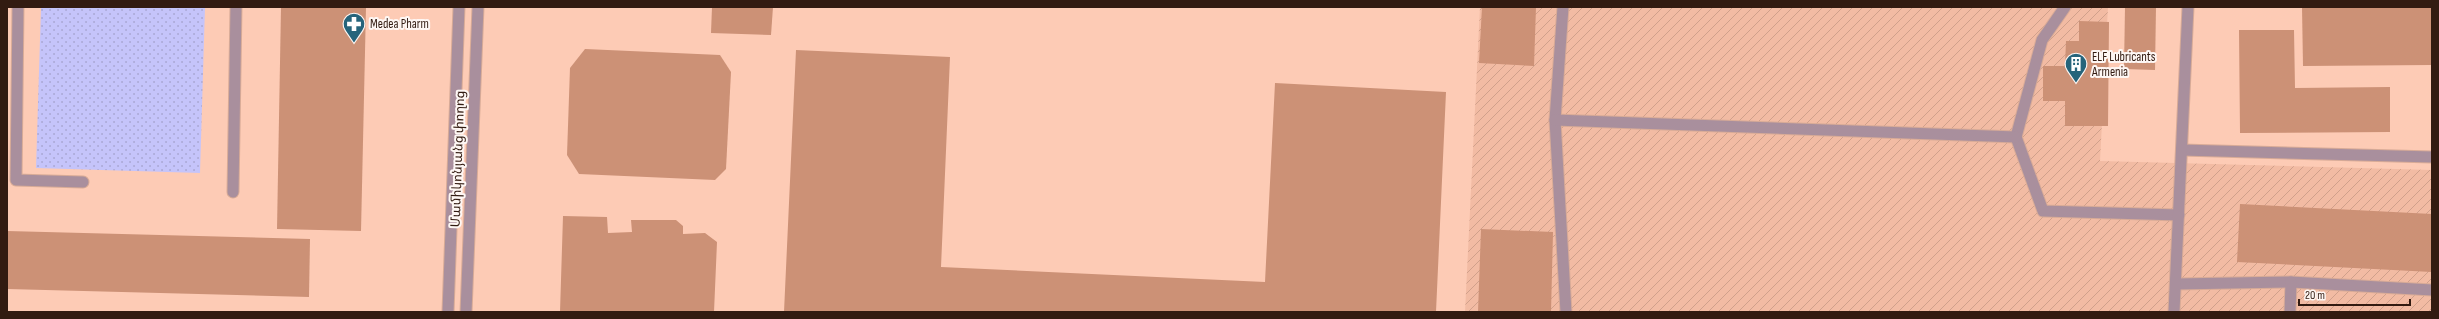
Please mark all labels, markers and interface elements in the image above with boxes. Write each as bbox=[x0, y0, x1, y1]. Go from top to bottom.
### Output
pharmacy icon: Medea Pharm bbox=[341, 11, 367, 44]
place label: Medea Pharm bbox=[370, 16, 429, 32]
place label: ELF Lubricants Armenia bbox=[2091, 49, 2156, 80]
building icon: ELF Lubricants Armenia bbox=[2063, 51, 2089, 84]
street label: Մամիկոնյանց փողոց bbox=[448, 90, 468, 228]
scale bar bbox=[2299, 281, 2410, 307]
text: 20 m bbox=[2305, 288, 2325, 303]

